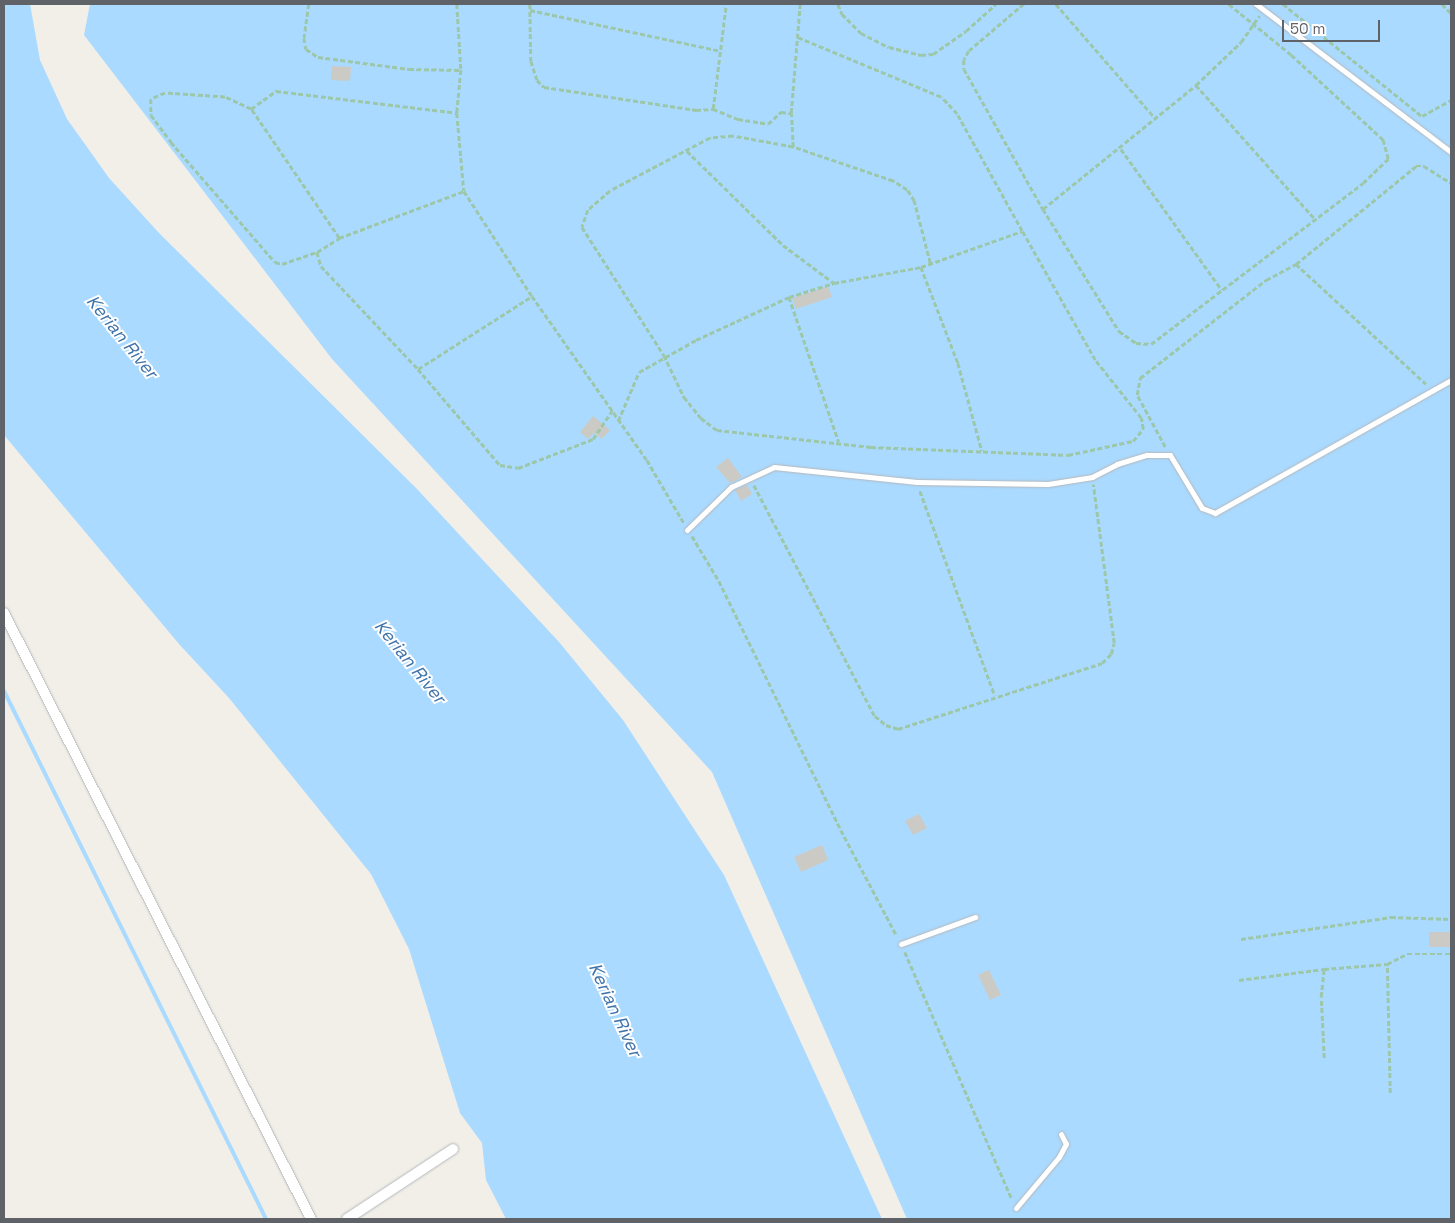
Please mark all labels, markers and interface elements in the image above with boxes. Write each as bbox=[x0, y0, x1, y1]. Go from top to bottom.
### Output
scale bar bbox=[1285, 10, 1382, 42]
text: 50 m bbox=[1290, 19, 1325, 38]
water label: Kerian River bbox=[82, 291, 162, 383]
water label: Kerian River bbox=[370, 616, 450, 708]
water label: Kerian River bbox=[584, 960, 646, 1060]

